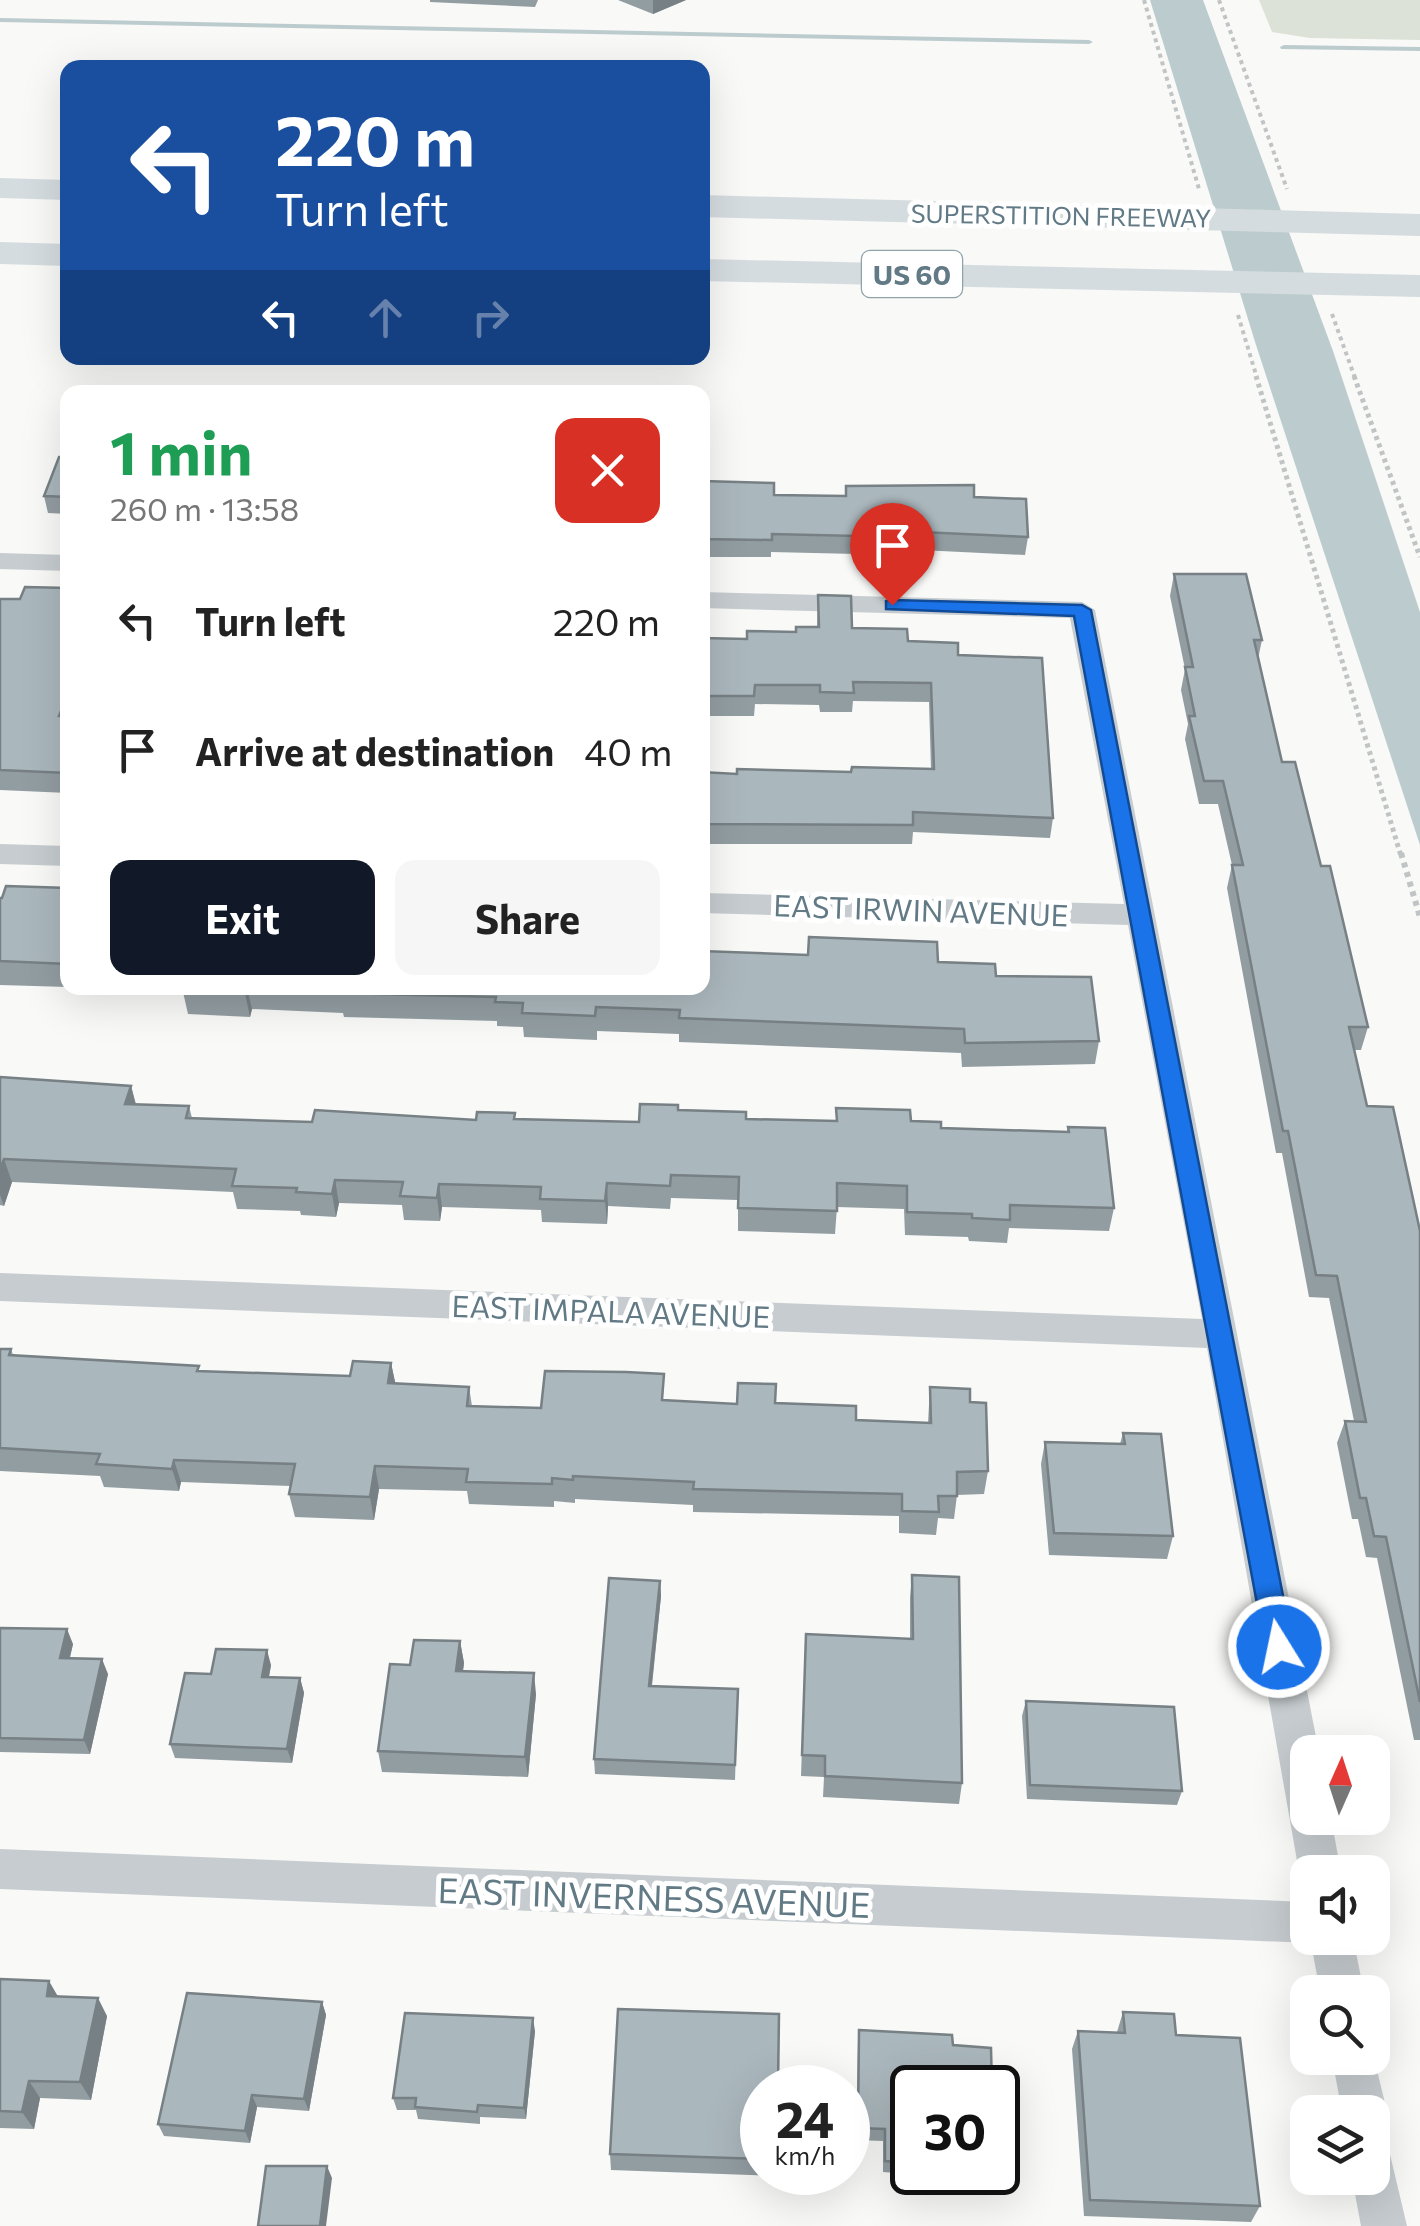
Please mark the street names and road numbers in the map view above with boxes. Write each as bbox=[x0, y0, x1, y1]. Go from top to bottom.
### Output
street label: SUPERSTITION FREEWAY bbox=[911, 197, 1211, 233]
road number: US 60 bbox=[862, 251, 962, 297]
street label: EAST IRWIN AVENUE bbox=[773, 885, 1069, 933]
street label: EAST IMPALA AVENUE bbox=[451, 1286, 771, 1334]
street label: EAST INVERNESS AVENUE bbox=[437, 1867, 871, 1925]

